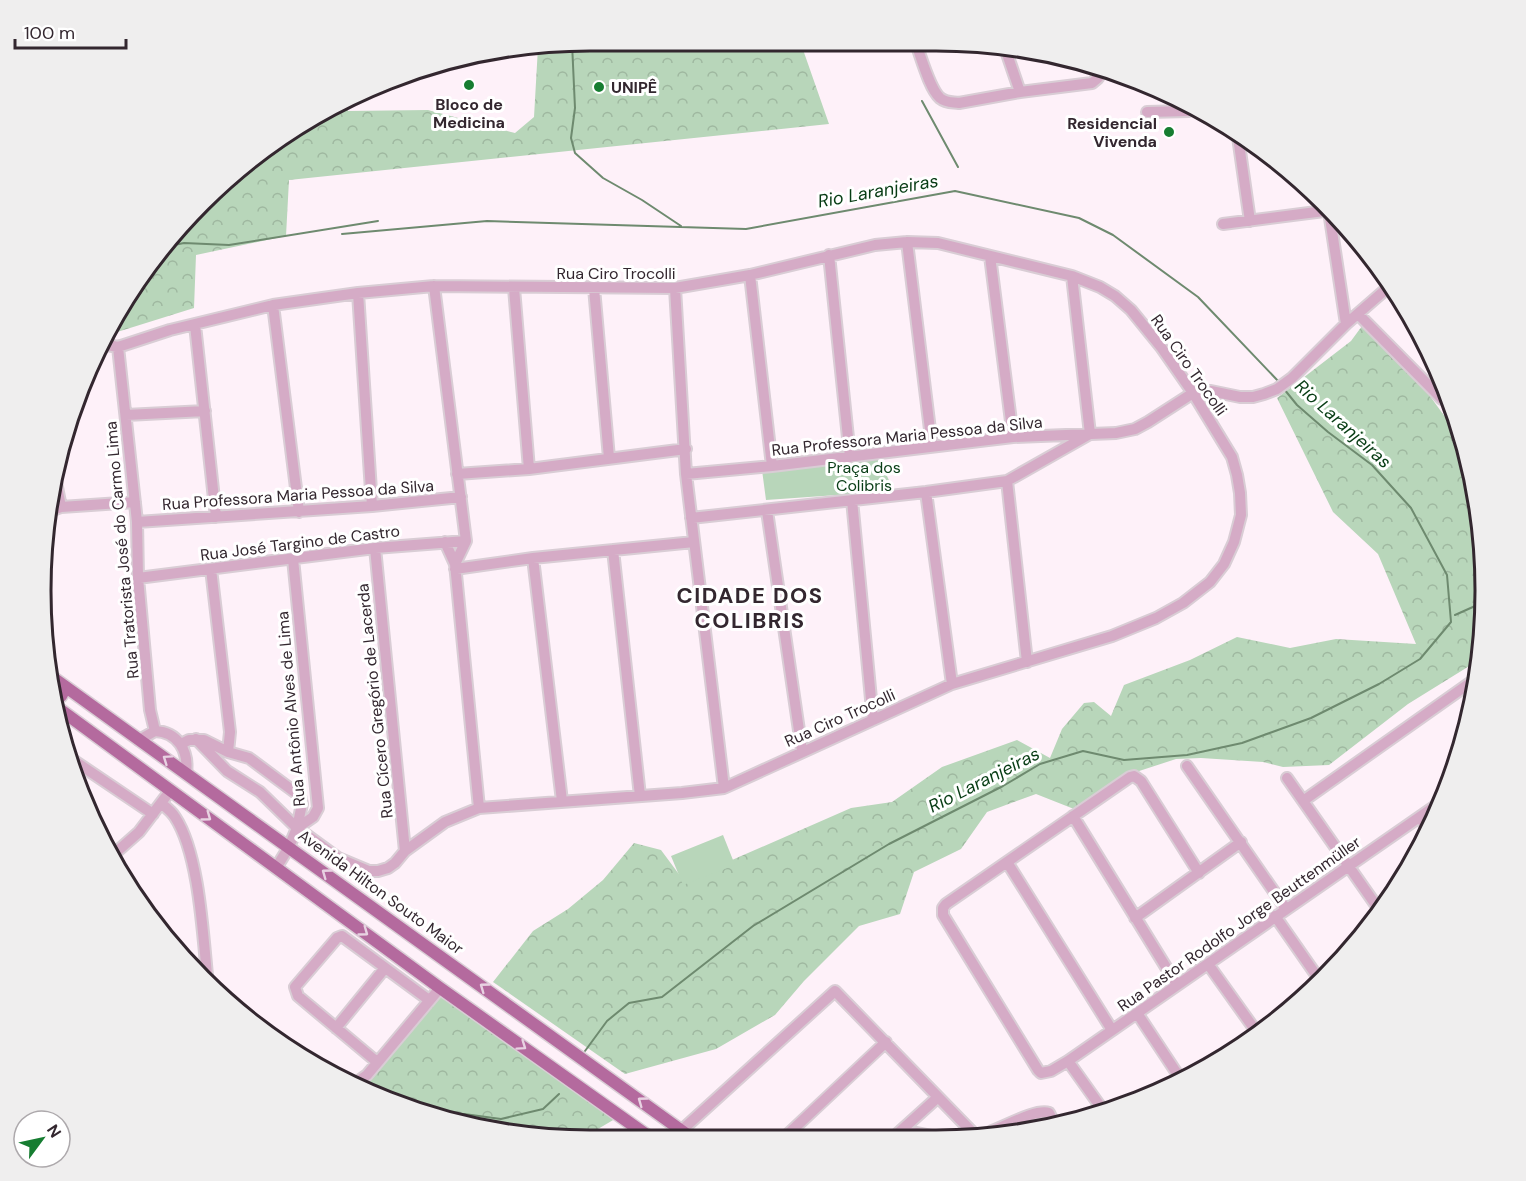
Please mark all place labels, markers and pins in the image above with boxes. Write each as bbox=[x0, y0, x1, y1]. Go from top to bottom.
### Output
place label: UNIPÊ bbox=[611, 77, 657, 98]
marker: Bloco de Medicina bbox=[462, 78, 476, 92]
marker: UNIPÊ bbox=[592, 80, 606, 94]
place label: Bloco de Medicina bbox=[433, 94, 505, 133]
place label: Residencial Vivenda bbox=[1067, 113, 1157, 152]
marker: Residencial Vivenda bbox=[1162, 125, 1176, 139]

